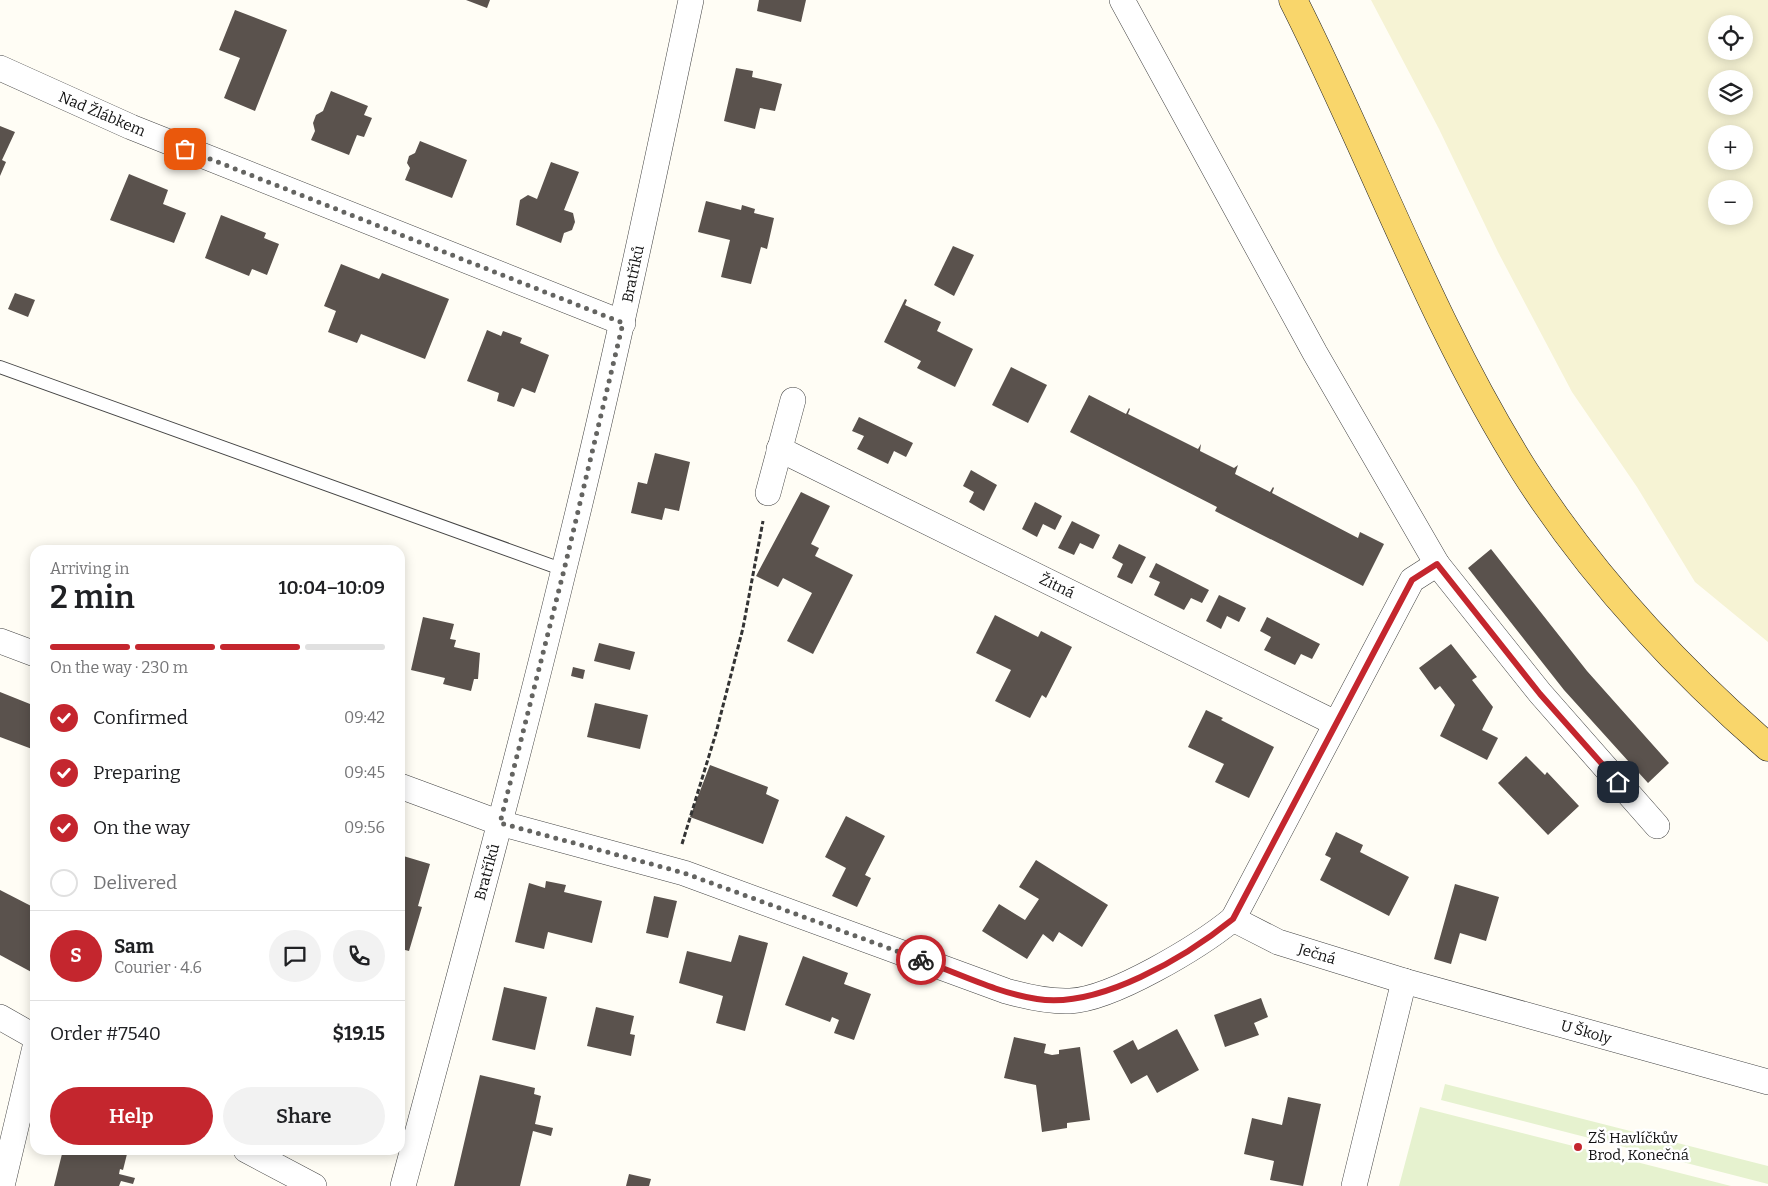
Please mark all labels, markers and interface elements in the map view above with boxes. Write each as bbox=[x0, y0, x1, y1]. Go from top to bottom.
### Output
map controls bbox=[1708, 15, 1753, 225]
button: locate bbox=[1708, 15, 1753, 60]
button: layers bbox=[1708, 70, 1753, 115]
street label: Nad Žlábkem bbox=[56, 88, 149, 141]
button: + bbox=[1708, 125, 1753, 170]
pin bbox=[164, 128, 206, 170]
icon: bag bbox=[171, 135, 199, 163]
button: − bbox=[1708, 180, 1753, 225]
street label: Bratříků bbox=[618, 244, 648, 304]
text: Arriving in bbox=[50, 559, 129, 578]
street label: Žitná bbox=[1037, 570, 1077, 602]
text: 10:04–10:09 bbox=[278, 576, 385, 599]
text: 2 min bbox=[50, 578, 135, 616]
text: On the way · 230 m bbox=[50, 658, 188, 677]
icon: check bbox=[50, 704, 78, 732]
text: Confirmed bbox=[93, 706, 188, 729]
text: 09:42 bbox=[344, 708, 385, 727]
icon: check bbox=[50, 759, 78, 787]
text: Preparing bbox=[93, 761, 181, 784]
pin bbox=[1597, 761, 1639, 803]
text: 09:45 bbox=[344, 763, 385, 782]
icon: home bbox=[1604, 768, 1632, 796]
icon: check bbox=[50, 814, 78, 842]
text: On the way bbox=[93, 816, 190, 839]
text: 09:56 bbox=[344, 818, 385, 837]
street label: Bratříků bbox=[471, 842, 503, 902]
text: Delivered bbox=[93, 871, 177, 894]
button: chat bbox=[269, 930, 321, 982]
button: phone bbox=[333, 930, 385, 982]
text: Sam bbox=[114, 935, 154, 958]
courier bbox=[896, 935, 946, 985]
street label: Ječná bbox=[1295, 940, 1338, 968]
text: S bbox=[70, 944, 82, 967]
icon: bike bbox=[907, 946, 935, 974]
text: Courier · 4.6 bbox=[114, 958, 202, 977]
street label: U Školy bbox=[1559, 1016, 1613, 1048]
text: Order #7540 bbox=[50, 1022, 161, 1045]
text: $19.15 bbox=[332, 1022, 385, 1045]
button: Help bbox=[50, 1087, 213, 1145]
button: Share bbox=[223, 1087, 385, 1145]
place label: ZŠ Havlíčkův Brod, Konečná bbox=[1588, 1129, 1689, 1164]
marker: ZŠ Havlíčkův Brod, Konečná bbox=[1572, 1141, 1584, 1153]

